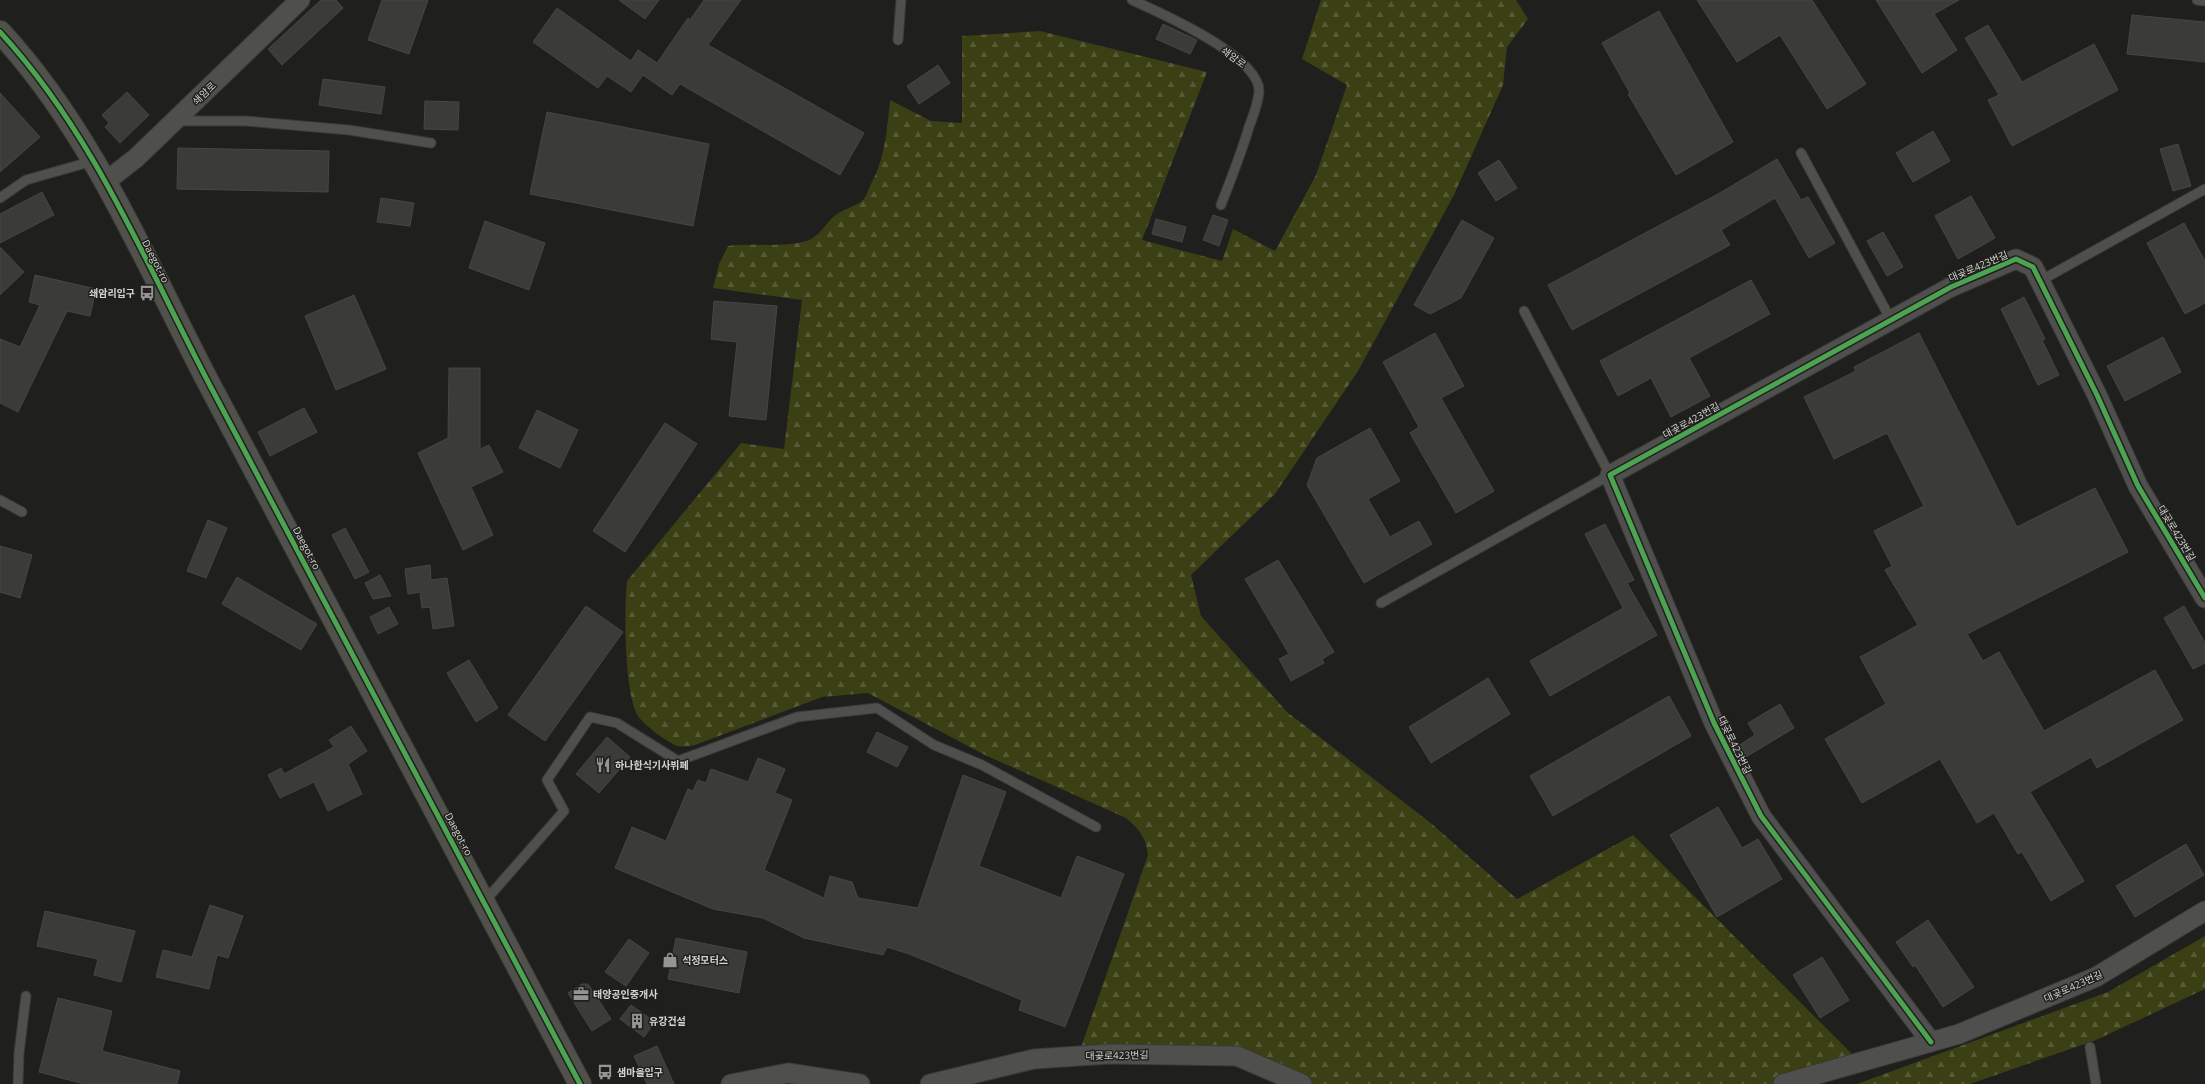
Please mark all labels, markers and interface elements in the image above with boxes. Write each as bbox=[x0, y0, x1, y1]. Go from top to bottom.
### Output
street label: 쇄암로 bbox=[1219, 43, 1249, 71]
street label: 쇄암로 bbox=[189, 78, 219, 108]
street label: Daegot-ro bbox=[139, 237, 173, 285]
street label: 대곶로423번길 bbox=[1946, 247, 2010, 285]
bus stop icon: 쇄암리입구 bbox=[138, 284, 156, 302]
place label: 쇄암리입구 bbox=[89, 286, 135, 300]
street label: 대곶로423번길 bbox=[1660, 399, 1722, 441]
street label: 대곶로423번길 bbox=[2155, 502, 2199, 564]
street label: Daegot-ro bbox=[290, 524, 324, 572]
street label: 대곶로423번길 bbox=[1715, 714, 1755, 776]
restaurant icon: 하나한식기사뷔페 bbox=[594, 756, 612, 774]
place label: 하나한식기사뷔페 bbox=[615, 758, 689, 772]
street label: Daegot-ro bbox=[442, 810, 476, 858]
shop icon: 석정모터스 bbox=[661, 951, 679, 969]
place label: 석정모터스 bbox=[682, 953, 728, 967]
street label: 대곶로423번길 bbox=[2041, 967, 2105, 1005]
office icon: 태양공인중개사 bbox=[572, 985, 590, 1003]
place label: 태양공인중개사 bbox=[593, 987, 658, 1001]
building icon: 유강건설 bbox=[628, 1012, 646, 1030]
place label: 유강건설 bbox=[649, 1014, 686, 1028]
street label: 대곶로423번길 bbox=[1085, 1047, 1149, 1063]
bus stop icon: 샘마을입구 bbox=[596, 1063, 614, 1081]
place label: 샘마을입구 bbox=[617, 1065, 663, 1079]

